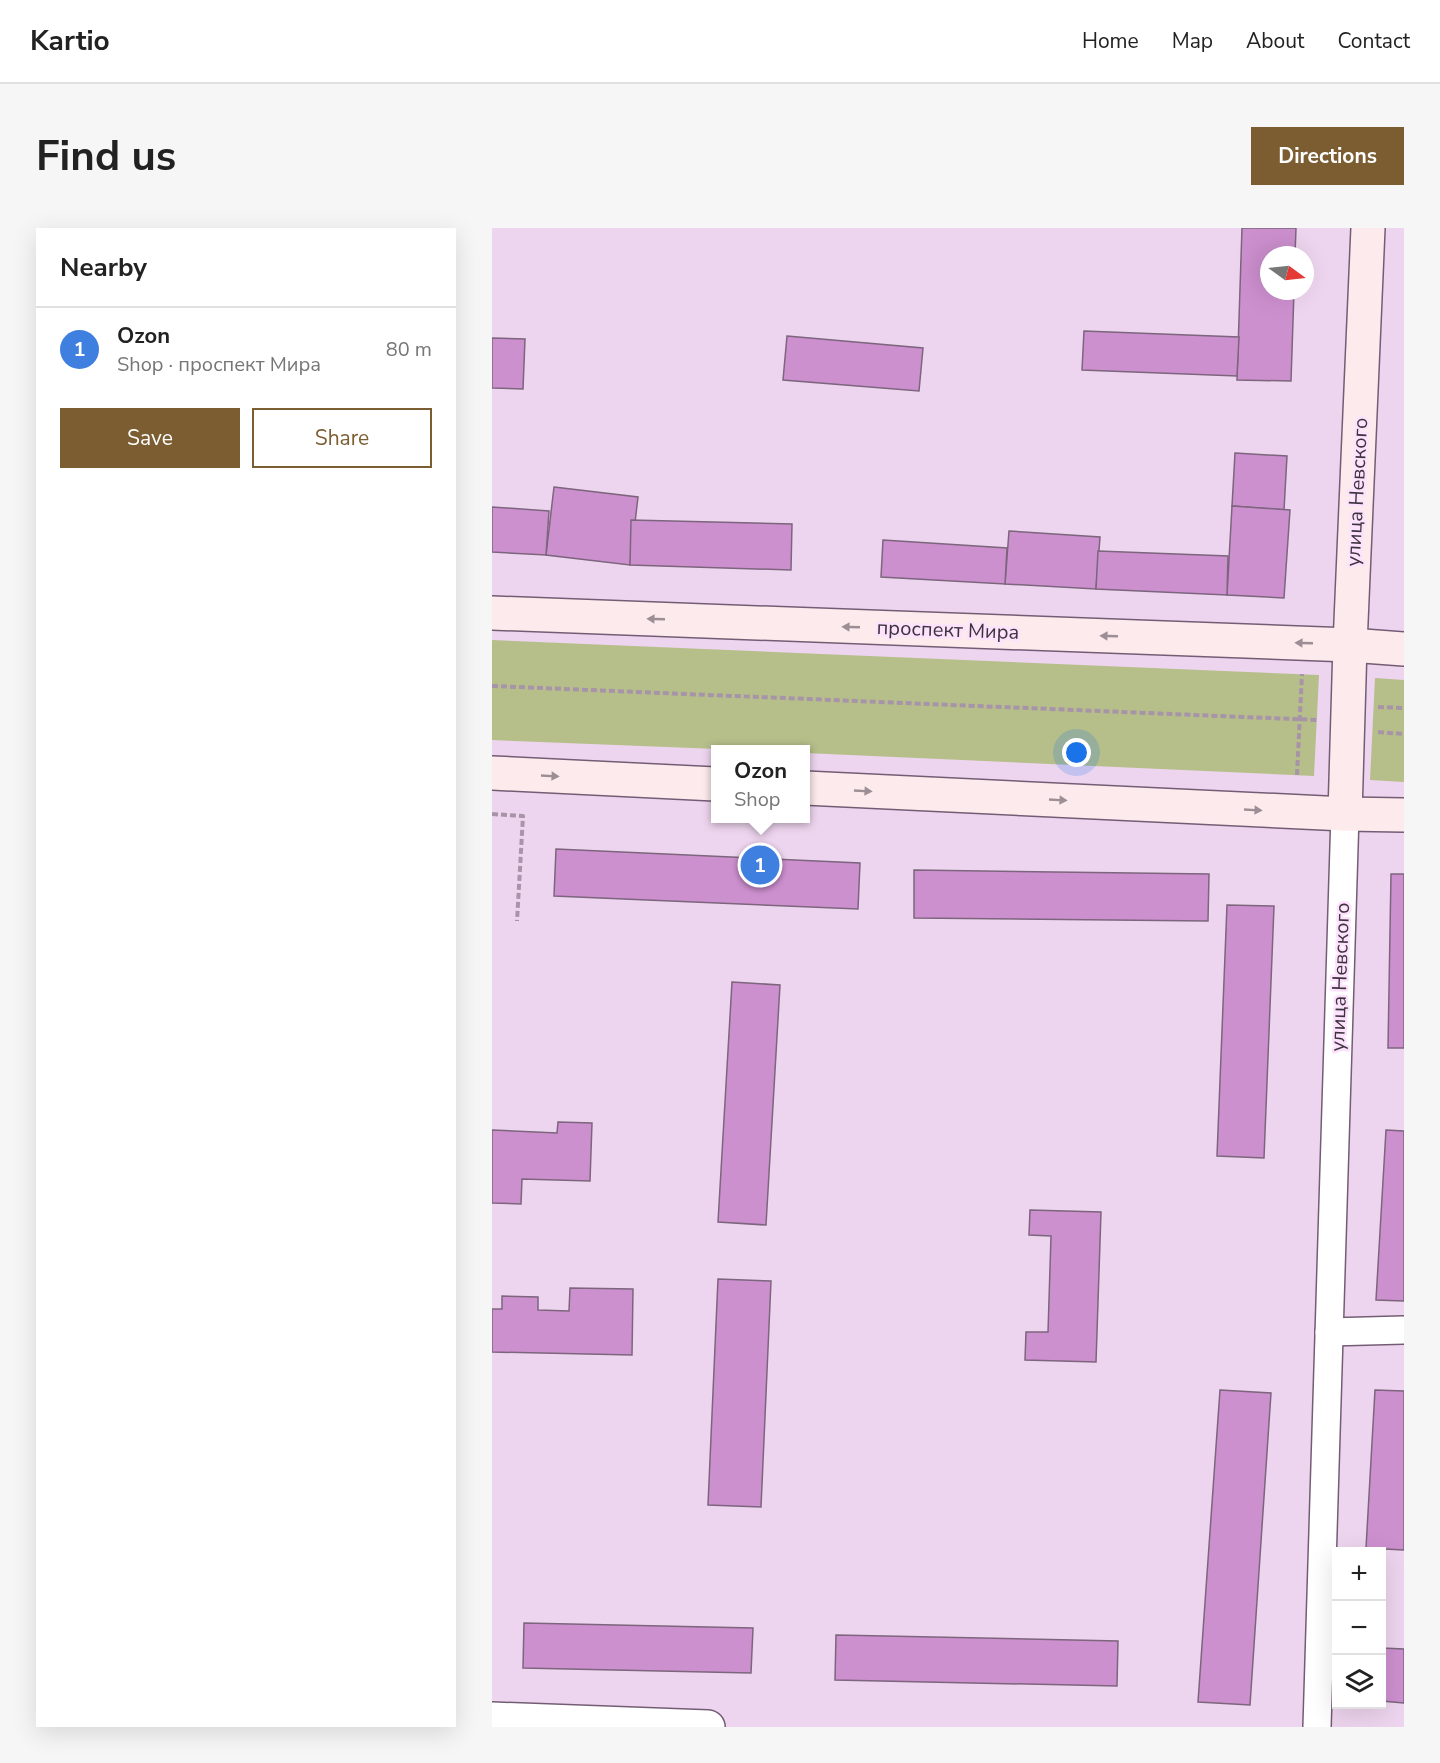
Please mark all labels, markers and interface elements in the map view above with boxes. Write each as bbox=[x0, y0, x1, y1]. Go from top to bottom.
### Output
text: Kartio bbox=[30, 22, 110, 60]
text: Home bbox=[1082, 27, 1139, 55]
text: Map bbox=[1172, 27, 1213, 55]
text: About bbox=[1246, 27, 1304, 55]
text: Contact bbox=[1337, 27, 1410, 55]
button: Directions bbox=[1251, 127, 1404, 185]
text: Find us bbox=[36, 128, 176, 185]
north arrow bbox=[1260, 246, 1314, 300]
text: Nearby bbox=[60, 250, 147, 285]
text: Ozon bbox=[117, 321, 170, 351]
text: 1 bbox=[74, 336, 86, 363]
text: 80 m bbox=[386, 336, 432, 363]
text: Shop · проспект Мира bbox=[117, 351, 321, 378]
button: Save bbox=[60, 408, 240, 468]
button: Share bbox=[252, 408, 432, 468]
street label: улица Невского bbox=[1340, 417, 1374, 567]
street label: проспект Мира bbox=[876, 614, 1020, 646]
one-way arrow bbox=[647, 615, 666, 624]
one-way arrow bbox=[841, 622, 860, 631]
one-way arrow bbox=[1099, 631, 1118, 641]
one-way arrow bbox=[1294, 638, 1313, 648]
your location bbox=[1062, 738, 1091, 767]
popup bbox=[711, 745, 810, 823]
text: Ozon bbox=[734, 756, 787, 786]
one-way arrow bbox=[541, 772, 560, 781]
text: Shop bbox=[734, 786, 780, 813]
one-way arrow bbox=[854, 787, 873, 796]
one-way arrow bbox=[1049, 796, 1068, 805]
one-way arrow bbox=[1244, 805, 1263, 814]
pin: 1 bbox=[740, 842, 780, 888]
street label: улица Невского bbox=[1324, 902, 1356, 1052]
map controls bbox=[1332, 1547, 1386, 1709]
button: + bbox=[1332, 1547, 1386, 1601]
button: − bbox=[1332, 1601, 1386, 1655]
button: layers bbox=[1332, 1655, 1386, 1709]

